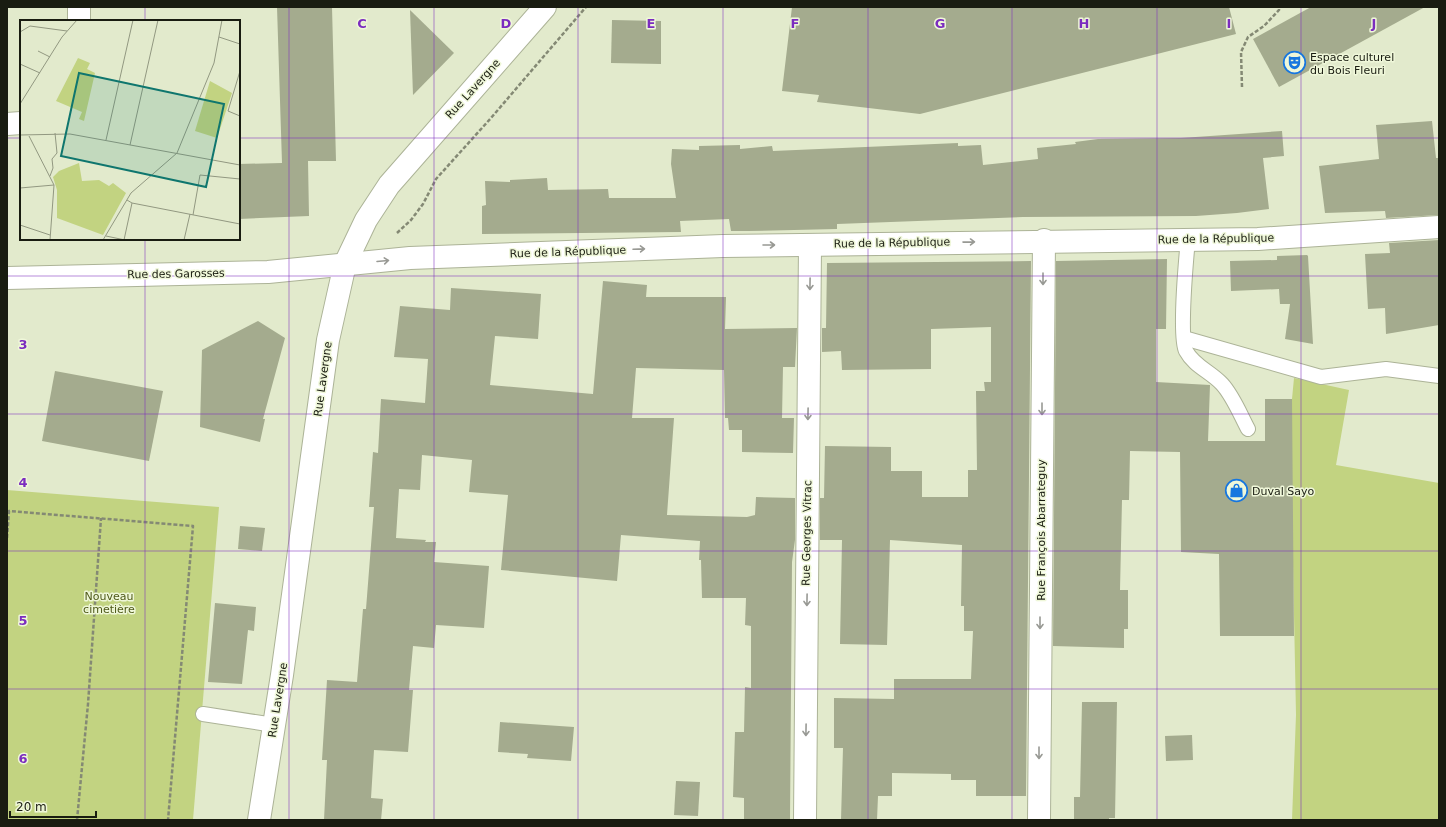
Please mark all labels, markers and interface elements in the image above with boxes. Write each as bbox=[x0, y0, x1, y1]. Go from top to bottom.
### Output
text: C bbox=[357, 16, 367, 31]
text: D bbox=[501, 16, 512, 31]
text: E bbox=[647, 16, 655, 31]
text: F bbox=[791, 16, 799, 31]
text: G bbox=[935, 16, 945, 31]
text: H bbox=[1079, 16, 1089, 31]
text: I bbox=[1227, 16, 1231, 31]
text: J bbox=[1371, 16, 1376, 31]
inset map bbox=[20, 20, 240, 240]
theatre icon: Espace culturel du Bois Fleuri bbox=[1282, 50, 1308, 76]
place label: Espace culturel du Bois Fleuri bbox=[1310, 51, 1394, 77]
street label: Rue Lavergne bbox=[443, 56, 503, 121]
street label: Rue de la République bbox=[1158, 231, 1275, 247]
street label: Rue de la République bbox=[834, 235, 951, 251]
one-way arrow bbox=[962, 238, 975, 246]
one-way arrow bbox=[762, 241, 775, 249]
street label: Rue de la République bbox=[509, 243, 627, 261]
one-way arrow bbox=[632, 245, 645, 253]
one-way arrow bbox=[376, 257, 389, 264]
street label: Rue des Garosses bbox=[127, 267, 225, 281]
one-way arrow bbox=[1039, 272, 1047, 285]
one-way arrow bbox=[806, 277, 814, 290]
text: 3 bbox=[18, 337, 28, 352]
street label: Rue Lavergne bbox=[311, 340, 335, 417]
one-way arrow bbox=[1038, 402, 1046, 415]
one-way arrow bbox=[805, 407, 812, 420]
street label: Rue François Abarrateguy bbox=[1035, 459, 1048, 601]
text: 4 bbox=[18, 475, 28, 490]
shop icon: Duval Sayo bbox=[1224, 478, 1250, 504]
street label: Rue Georges Vitrac bbox=[800, 480, 814, 586]
place label: Duval Sayo bbox=[1252, 485, 1314, 498]
park label: Nouveau cimetière bbox=[83, 590, 135, 616]
one-way arrow bbox=[803, 593, 811, 606]
text: 5 bbox=[18, 613, 28, 628]
one-way arrow bbox=[1036, 616, 1044, 629]
street label: Rue Lavergne bbox=[266, 661, 290, 738]
one-way arrow bbox=[802, 723, 810, 736]
one-way arrow bbox=[1035, 746, 1043, 759]
text: 6 bbox=[18, 751, 28, 766]
scale bar bbox=[10, 793, 96, 819]
text: 20 m bbox=[16, 800, 47, 814]

